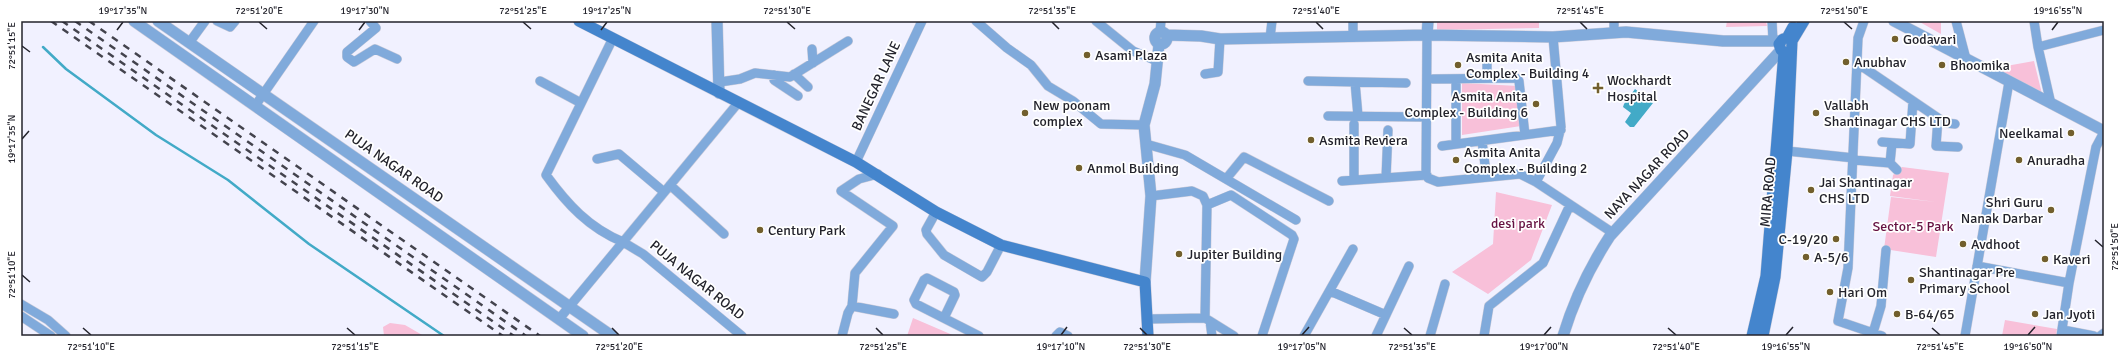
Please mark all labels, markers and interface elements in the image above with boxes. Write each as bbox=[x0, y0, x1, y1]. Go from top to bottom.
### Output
text: 19°17'35"N bbox=[99, 5, 147, 17]
text: 72°51'20"E bbox=[235, 5, 283, 17]
text: 19°17'30"N bbox=[341, 5, 389, 17]
text: 72°51'25"E bbox=[499, 5, 547, 17]
text: 19°17'25"N bbox=[583, 5, 631, 17]
text: 72°51'30"E bbox=[763, 5, 811, 17]
text: 72°51'35"E bbox=[1028, 5, 1076, 17]
text: 72°51'40"E bbox=[1292, 5, 1340, 17]
text: 72°51'45"E bbox=[1556, 5, 1604, 17]
text: 72°51'50"E bbox=[1820, 5, 1868, 17]
text: 19°16'55"N bbox=[2034, 5, 2082, 17]
text: 72°51'15"E bbox=[6, 22, 18, 70]
place label: Godavari bbox=[1903, 31, 1956, 48]
marker: Godavari bbox=[1890, 34, 1900, 44]
street label: BANEGAR LANE bbox=[848, 39, 904, 133]
place label: Asami Plaza bbox=[1095, 47, 1167, 64]
place label: Asmita Anita Complex - Building 4 bbox=[1466, 49, 1590, 82]
marker: Asami Plaza bbox=[1082, 50, 1092, 60]
place label: Anubhav bbox=[1854, 54, 1907, 71]
marker: Anubhav bbox=[1841, 57, 1851, 67]
place label: Bhoomika bbox=[1950, 57, 2010, 74]
marker: Asmita Anita Complex - Building 4 bbox=[1453, 60, 1463, 70]
marker: Bhoomika bbox=[1937, 60, 1947, 70]
place label: Wockhardt Hospital bbox=[1607, 72, 1671, 105]
marker: Wockhardt Hospital bbox=[1592, 82, 1604, 94]
place label: Asmita Anita Complex - Building 6 bbox=[1405, 88, 1528, 121]
place label: New poonam complex bbox=[1033, 97, 1110, 130]
place label: Vallabh Shantinagar CHS LTD bbox=[1824, 97, 1951, 130]
marker: Asmita Anita Complex - Building 6 bbox=[1531, 99, 1541, 109]
marker: New poonam complex bbox=[1020, 108, 1030, 118]
marker: Vallabh Shantinagar CHS LTD bbox=[1811, 108, 1821, 118]
text: 19°17'35"N bbox=[6, 115, 18, 163]
street label: NAYA NAGAR ROAD bbox=[1601, 125, 1693, 223]
place label: Neelkamal bbox=[1999, 125, 2063, 142]
street label: PUJA NAGAR ROAD bbox=[341, 126, 447, 206]
marker: Neelkamal bbox=[2066, 128, 2076, 138]
place label: Asmita Reviera bbox=[1319, 132, 1408, 149]
marker: Asmita Reviera bbox=[1306, 135, 1316, 145]
place label: Asmita Anita Complex - Building 2 bbox=[1464, 144, 1587, 177]
place label: Anuradha bbox=[2027, 152, 2085, 169]
marker: Asmita Anita Complex - Building 2 bbox=[1451, 155, 1461, 165]
marker: Anuradha bbox=[2014, 155, 2024, 165]
street label: MIRA ROAD bbox=[1756, 156, 1780, 228]
place label: Anmol Building bbox=[1087, 160, 1179, 177]
marker: Anmol Building bbox=[1074, 163, 1084, 173]
place label: Jai Shantinagar CHS LTD bbox=[1819, 174, 1913, 207]
marker: Jai Shantinagar CHS LTD bbox=[1806, 185, 1816, 195]
place label: Shri Guru Nanak Darbar bbox=[1961, 194, 2044, 227]
marker: Shri Guru Nanak Darbar bbox=[2046, 205, 2056, 215]
park label: desi park bbox=[1491, 215, 1545, 232]
park label: Sector-5 Park bbox=[1872, 218, 1954, 235]
place label: Century Park bbox=[768, 222, 846, 239]
text: 72°51'50"E bbox=[2109, 223, 2121, 271]
marker: Century Park bbox=[755, 225, 765, 235]
place label: C-19/20 bbox=[1779, 231, 1828, 248]
marker: C-19/20 bbox=[1831, 234, 1841, 244]
place label: Avdhoot bbox=[1971, 236, 2020, 253]
street label: PUJA NAGAR ROAD bbox=[646, 237, 748, 323]
marker: Avdhoot bbox=[1958, 239, 1968, 249]
place label: Jupiter Building bbox=[1187, 246, 1282, 263]
marker: Jupiter Building bbox=[1174, 249, 1184, 259]
place label: A-5/6 bbox=[1814, 249, 1849, 266]
text: 72°51'10"E bbox=[6, 251, 18, 299]
place label: Kaveri bbox=[2053, 251, 2091, 268]
marker: A-5/6 bbox=[1801, 252, 1811, 262]
marker: Kaveri bbox=[2040, 254, 2050, 264]
place label: Shantinagar Pre Primary School bbox=[1919, 264, 2015, 297]
marker: Shantinagar Pre Primary School bbox=[1906, 275, 1916, 285]
place label: Hari Om bbox=[1838, 284, 1887, 301]
marker: Hari Om bbox=[1825, 287, 1835, 297]
place label: B-64/65 bbox=[1905, 306, 1955, 323]
place label: Jan Jyoti bbox=[2043, 306, 2095, 323]
marker: B-64/65 bbox=[1892, 309, 1902, 319]
marker: Jan Jyoti bbox=[2030, 309, 2040, 319]
text: 72°51'10"E bbox=[67, 341, 115, 353]
text: 72°51'15"E bbox=[331, 341, 379, 353]
text: 72°51'20"E bbox=[595, 341, 643, 353]
text: 72°51'25"E bbox=[859, 341, 907, 353]
text: 19°17'10"N bbox=[1037, 341, 1085, 353]
text: 72°51'30"E bbox=[1123, 341, 1171, 353]
text: 19°17'05"N bbox=[1278, 341, 1326, 353]
text: 72°51'35"E bbox=[1388, 341, 1436, 353]
text: 19°17'00"N bbox=[1520, 341, 1568, 353]
text: 72°51'40"E bbox=[1652, 341, 1700, 353]
text: 19°16'55"N bbox=[1762, 341, 1810, 353]
text: 72°51'45"E bbox=[1916, 341, 1964, 353]
text: 19°16'50"N bbox=[2004, 341, 2052, 353]

